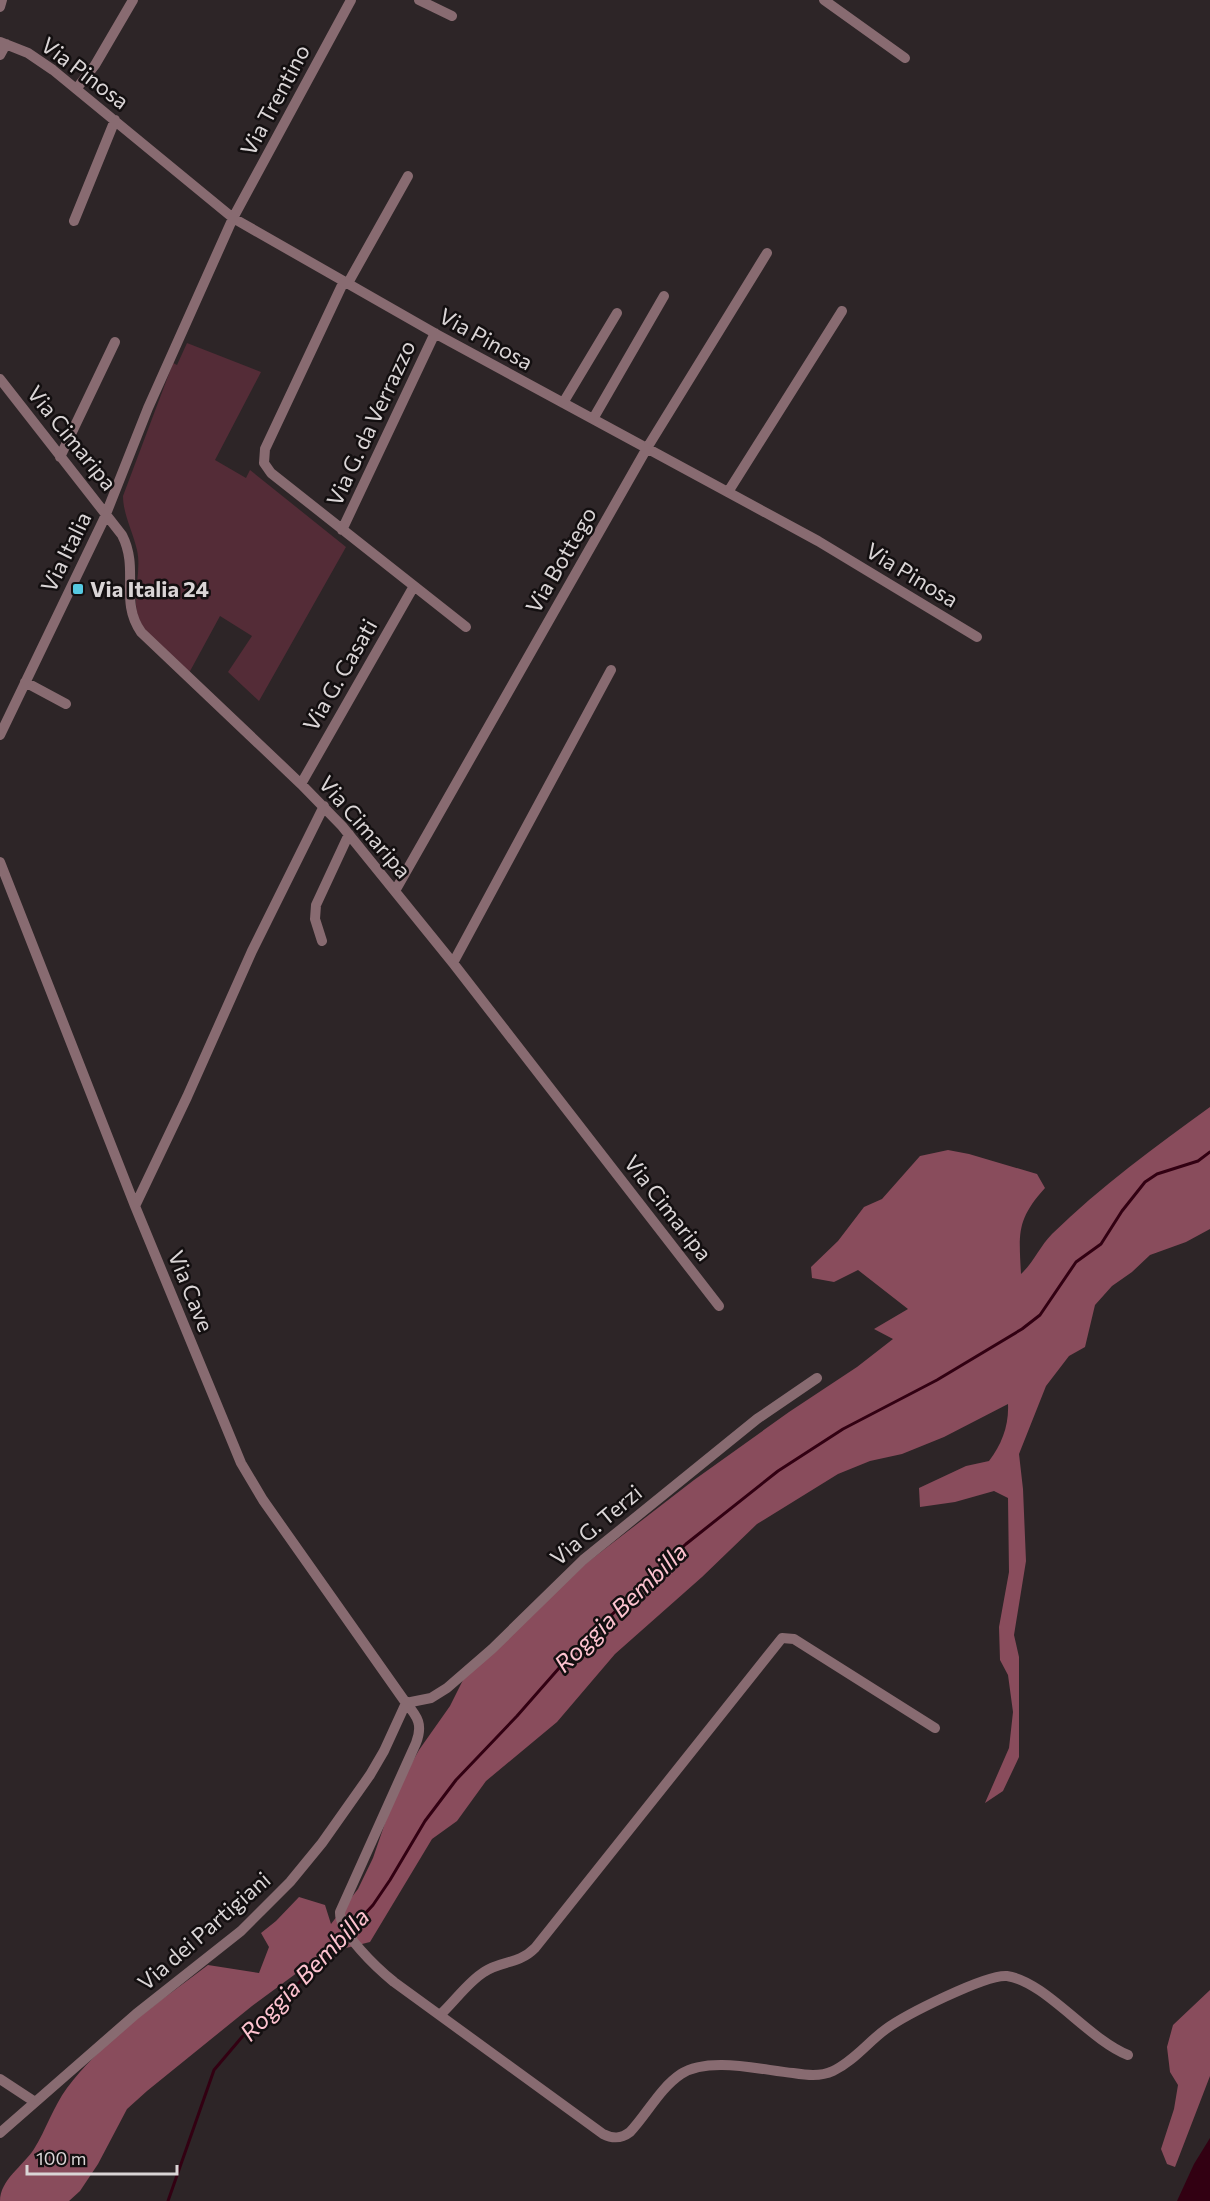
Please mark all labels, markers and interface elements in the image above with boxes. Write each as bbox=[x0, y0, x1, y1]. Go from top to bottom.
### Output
street label: Via Pinosa bbox=[36, 31, 135, 114]
street label: Via Trentino bbox=[234, 40, 315, 160]
street label: Via Pinosa bbox=[435, 302, 538, 375]
street label: Via G. da Verrazzo bbox=[320, 336, 421, 510]
street label: Via Cimaripa bbox=[22, 380, 123, 495]
street label: Via Bottego bbox=[519, 502, 602, 618]
street label: Via Italia bbox=[35, 507, 97, 596]
street label: Via Pinosa bbox=[861, 536, 963, 613]
place label: Via Italia 24 bbox=[90, 575, 209, 602]
marker: Via Italia 24 bbox=[71, 582, 85, 596]
street label: Via G. Casati bbox=[297, 614, 382, 736]
street label: Via Cimaripa bbox=[314, 770, 417, 883]
street label: Via Cimaripa bbox=[619, 1149, 718, 1266]
street label: Via Cave bbox=[163, 1246, 220, 1335]
street label: Via G. Terzi bbox=[544, 1478, 647, 1571]
water label: Roggia Bembilla bbox=[548, 1536, 692, 1677]
street label: Via dei Partigiani bbox=[132, 1866, 275, 1996]
water label: Roggia Bembilla bbox=[233, 1902, 374, 2046]
scale bar bbox=[27, 2138, 177, 2176]
text: 100 m bbox=[36, 2147, 86, 2169]

